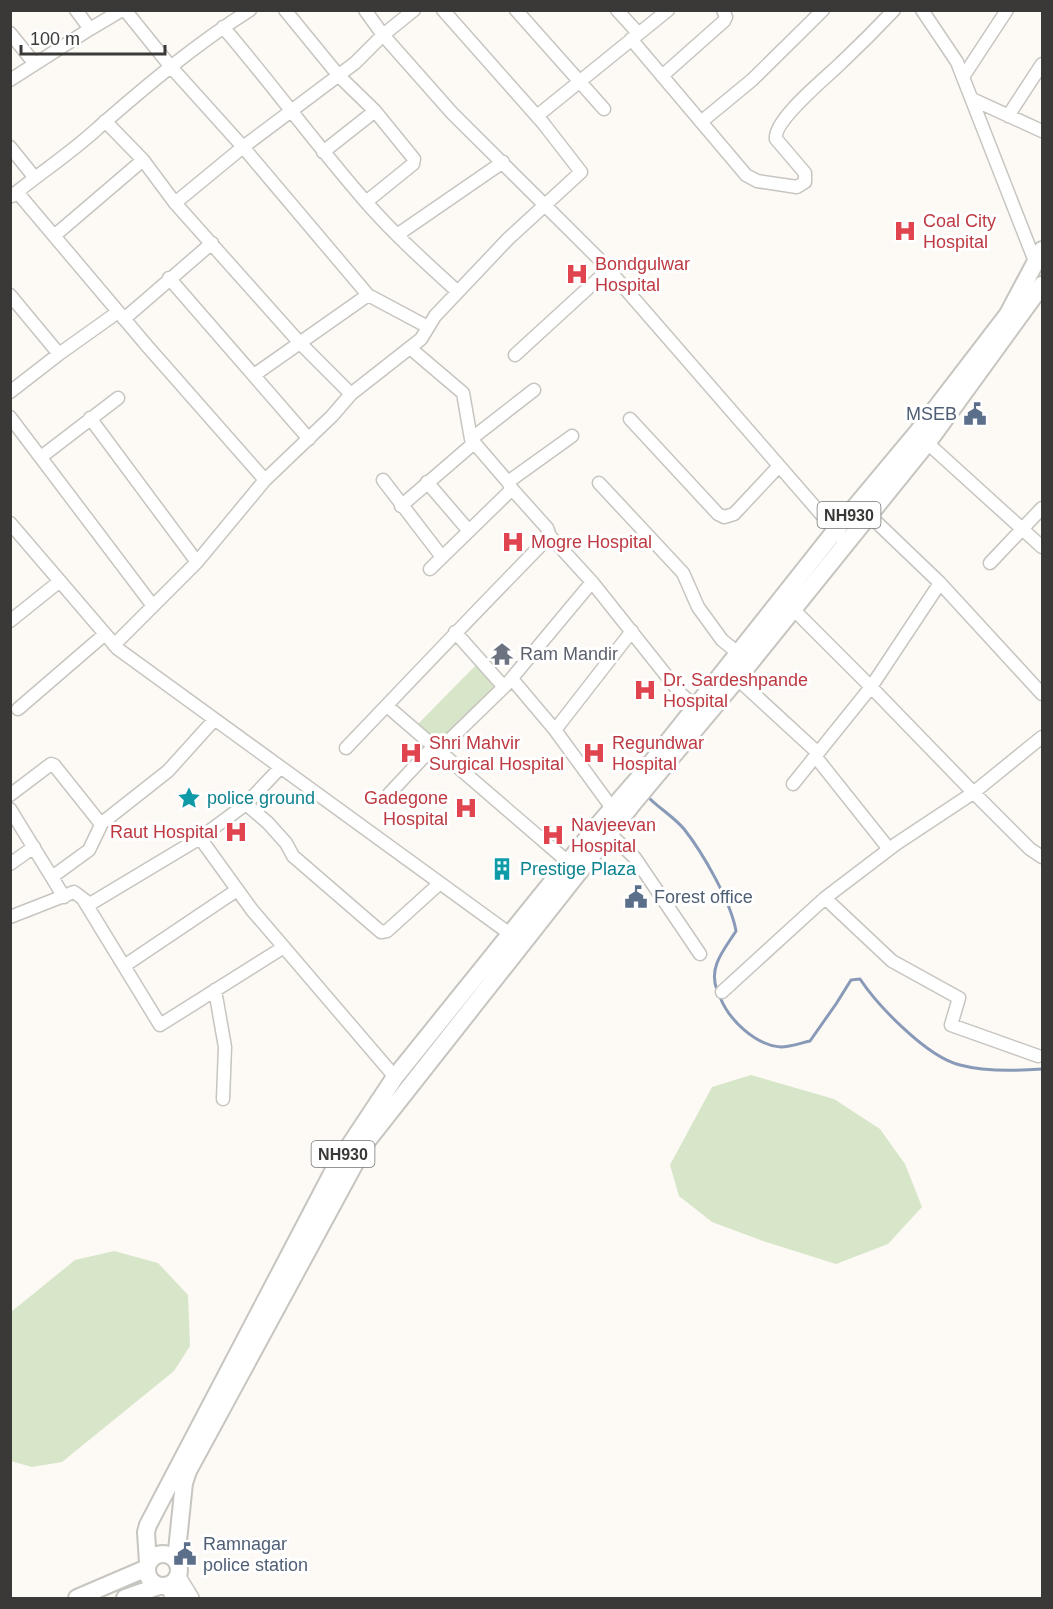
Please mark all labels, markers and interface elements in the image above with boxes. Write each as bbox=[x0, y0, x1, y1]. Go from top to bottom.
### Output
scale bar bbox=[21, 18, 165, 56]
text: 100 m bbox=[30, 29, 80, 49]
place label: Coal City Hospital bbox=[923, 211, 996, 252]
hospital icon: Coal City Hospital bbox=[892, 218, 918, 244]
place label: Bondgulwar Hospital bbox=[595, 254, 690, 295]
hospital icon: Bondgulwar Hospital bbox=[564, 261, 590, 287]
public building icon: MSEB bbox=[962, 401, 988, 427]
place label: MSEB bbox=[906, 404, 957, 424]
road number: NH930 bbox=[818, 502, 880, 528]
hospital icon: Mogre Hospital bbox=[500, 529, 526, 555]
place label: Mogre Hospital bbox=[531, 532, 652, 552]
temple icon: Ram Mandir bbox=[489, 641, 515, 667]
place label: Ram Mandir bbox=[520, 644, 618, 664]
place label: Dr. Sardeshpande Hospital bbox=[663, 670, 808, 711]
hospital icon: Dr. Sardeshpande Hospital bbox=[632, 677, 658, 703]
place label: Shri Mahvir Surgical Hospital bbox=[429, 733, 564, 774]
place label: Regundwar Hospital bbox=[612, 733, 704, 774]
hospital icon: Shri Mahvir Surgical Hospital bbox=[398, 740, 424, 766]
hospital icon: Regundwar Hospital bbox=[581, 740, 607, 766]
place icon: police ground bbox=[176, 785, 202, 811]
place label: police ground bbox=[207, 788, 315, 808]
place label: Gadegone Hospital bbox=[364, 788, 448, 829]
hospital icon: Gadegone Hospital bbox=[453, 795, 479, 821]
place label: Navjeevan Hospital bbox=[571, 815, 656, 856]
hospital icon: Raut Hospital bbox=[223, 819, 249, 845]
place label: Raut Hospital bbox=[110, 822, 218, 842]
hospital icon: Navjeevan Hospital bbox=[540, 822, 566, 848]
building icon: Prestige Plaza bbox=[489, 856, 515, 882]
place label: Prestige Plaza bbox=[520, 859, 637, 879]
public building icon: Forest office bbox=[623, 884, 649, 910]
place label: Forest office bbox=[654, 887, 753, 907]
road number: NH930 bbox=[312, 1141, 374, 1167]
place label: Ramnagar police station bbox=[203, 1534, 308, 1575]
public building icon: Ramnagar police station bbox=[172, 1541, 198, 1567]

